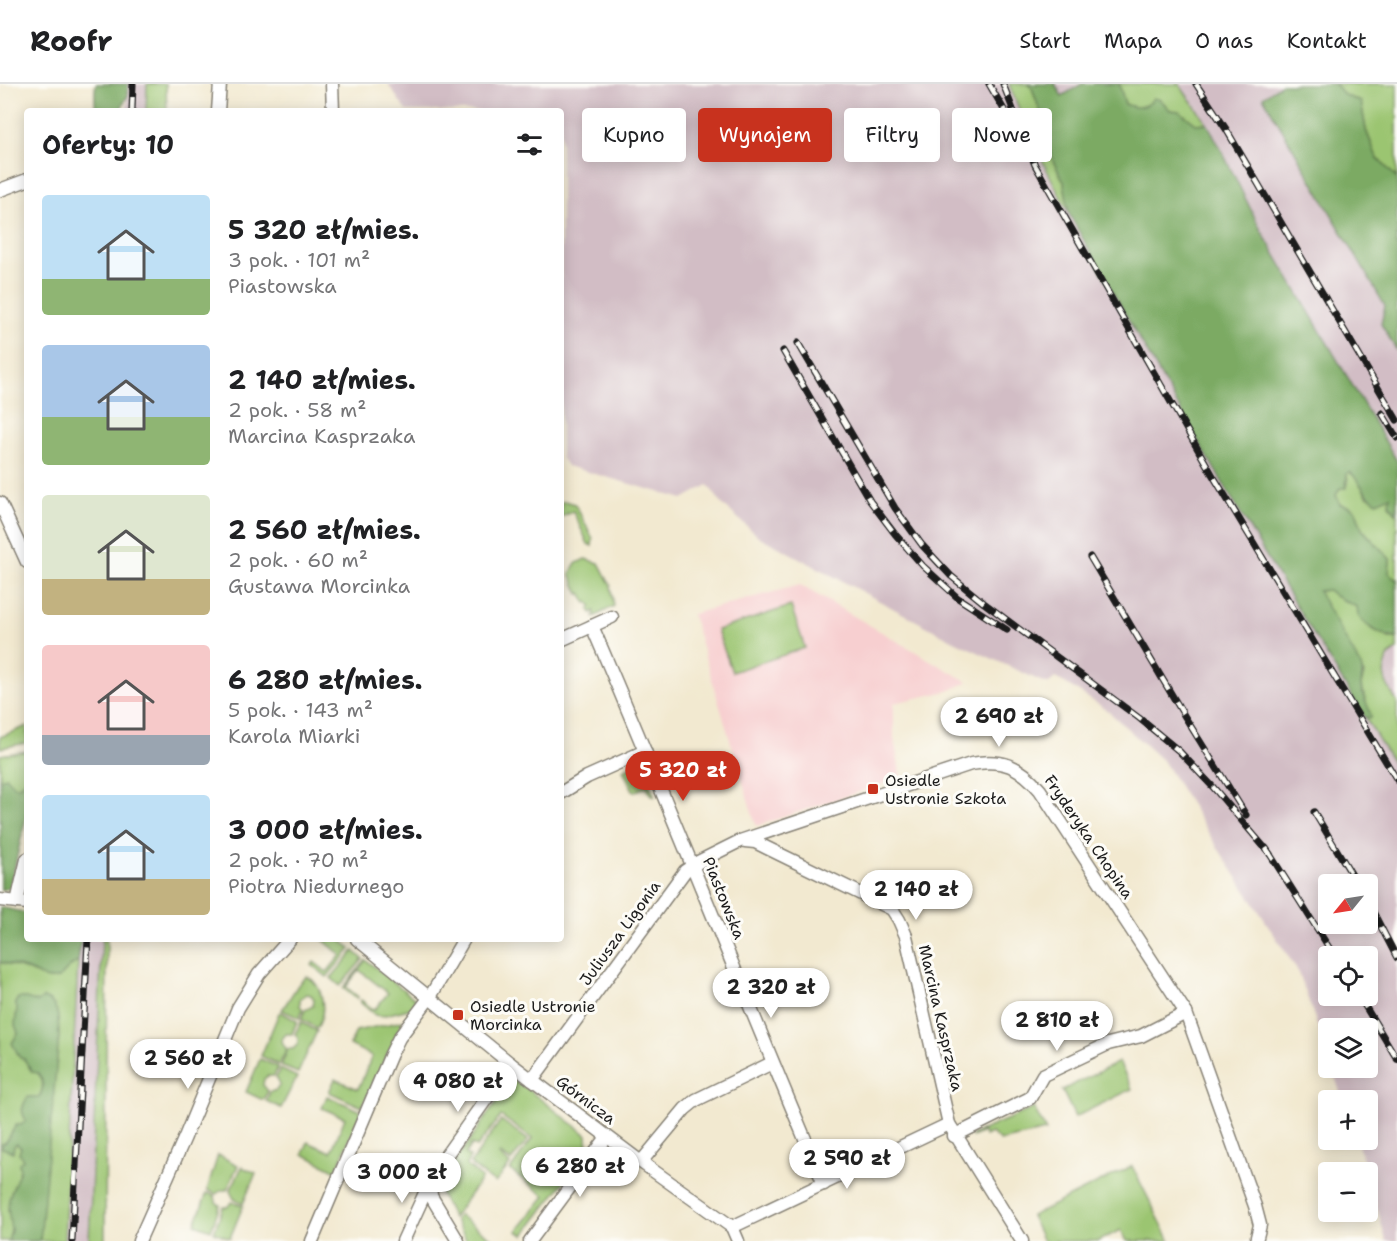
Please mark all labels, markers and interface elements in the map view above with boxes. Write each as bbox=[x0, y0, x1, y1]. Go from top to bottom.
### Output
text: Roofr bbox=[30, 22, 112, 60]
text: Start bbox=[1020, 27, 1071, 55]
text: Mapa bbox=[1104, 27, 1162, 55]
text: O nas bbox=[1195, 27, 1254, 55]
text: Kontakt bbox=[1287, 27, 1367, 55]
chip: Kupno bbox=[582, 108, 686, 162]
chip: Wynajem bbox=[698, 108, 832, 162]
chip: Filtry bbox=[844, 108, 940, 162]
chip: Nowe bbox=[952, 108, 1052, 162]
text: Oferty: 10 bbox=[42, 127, 174, 162]
icon: filters bbox=[513, 128, 546, 161]
text: 5 320 zł/mies. bbox=[228, 212, 419, 247]
icon: home bbox=[90, 219, 162, 291]
text: 3 pok. · 101 m² bbox=[228, 247, 370, 273]
text: Piastowska bbox=[228, 273, 337, 299]
text: 2 140 zł/mies. bbox=[228, 362, 416, 397]
icon: home bbox=[90, 369, 162, 441]
text: 2 pok. · 58 m² bbox=[228, 397, 366, 423]
text: Marcina Kasprzaka bbox=[228, 423, 415, 449]
text: 2 560 zł/mies. bbox=[228, 512, 421, 547]
icon: home bbox=[90, 519, 162, 591]
text: 2 pok. · 60 m² bbox=[228, 547, 368, 573]
text: Gustawa Morcinka bbox=[228, 573, 410, 599]
text: 6 280 zł/mies. bbox=[228, 662, 423, 697]
icon: home bbox=[90, 669, 162, 741]
text: 5 pok. · 143 m² bbox=[228, 697, 373, 723]
pin: 2 690 zł bbox=[937, 697, 1061, 748]
text: 2 690 zł bbox=[955, 703, 1043, 729]
text: Karola Miarki bbox=[228, 723, 360, 749]
pin: 5 320 zł bbox=[621, 751, 745, 802]
text: 5 320 zł bbox=[639, 757, 727, 783]
place label: Osiedle Ustronie Szkoła bbox=[885, 770, 1006, 809]
street label: Fryderyka Chopina bbox=[1040, 771, 1138, 903]
marker: Osiedle Ustronie Szkoła bbox=[866, 782, 880, 796]
text: 3 000 zł/mies. bbox=[228, 812, 423, 847]
icon: home bbox=[90, 819, 162, 891]
text: 2 pok. · 70 m² bbox=[228, 847, 368, 873]
street label: Piastowska bbox=[698, 854, 750, 942]
pin: 2 140 zł bbox=[854, 870, 978, 921]
text: Piotra Niedurnego bbox=[228, 873, 404, 899]
north arrow bbox=[1318, 874, 1378, 934]
map controls bbox=[1318, 874, 1378, 1222]
street label: Juliusza Ligonia bbox=[575, 876, 665, 990]
text: 2 140 zł bbox=[874, 876, 958, 902]
street label: Marcina Kasprzaka bbox=[914, 943, 968, 1093]
button: locate bbox=[1318, 946, 1378, 1006]
pin: 2 320 zł bbox=[709, 968, 833, 1019]
text: 2 320 zł bbox=[727, 974, 815, 1000]
place label: Osiedle Ustronie Morcinka bbox=[470, 996, 596, 1035]
pin: 2 810 zł bbox=[995, 1001, 1119, 1052]
text: 2 810 zł bbox=[1015, 1007, 1099, 1033]
marker: Osiedle Ustronie Morcinka bbox=[451, 1008, 465, 1022]
button: layers bbox=[1318, 1018, 1378, 1078]
pin: 2 560 zł bbox=[126, 1039, 250, 1090]
text: 2 560 zł bbox=[144, 1045, 232, 1071]
pin: 4 080 zł bbox=[396, 1062, 520, 1113]
text: 4 080 zł bbox=[413, 1068, 503, 1094]
street label: Górnicza bbox=[552, 1071, 620, 1129]
button: + bbox=[1318, 1090, 1378, 1150]
pin: 2 590 zł bbox=[785, 1139, 909, 1190]
text: 2 590 zł bbox=[803, 1145, 891, 1171]
pin: 6 280 zł bbox=[518, 1147, 642, 1198]
pin: 3 000 zł bbox=[340, 1153, 464, 1204]
text: 6 280 zł bbox=[535, 1153, 625, 1179]
text: 3 000 zł bbox=[357, 1159, 447, 1185]
button: − bbox=[1318, 1162, 1378, 1222]

